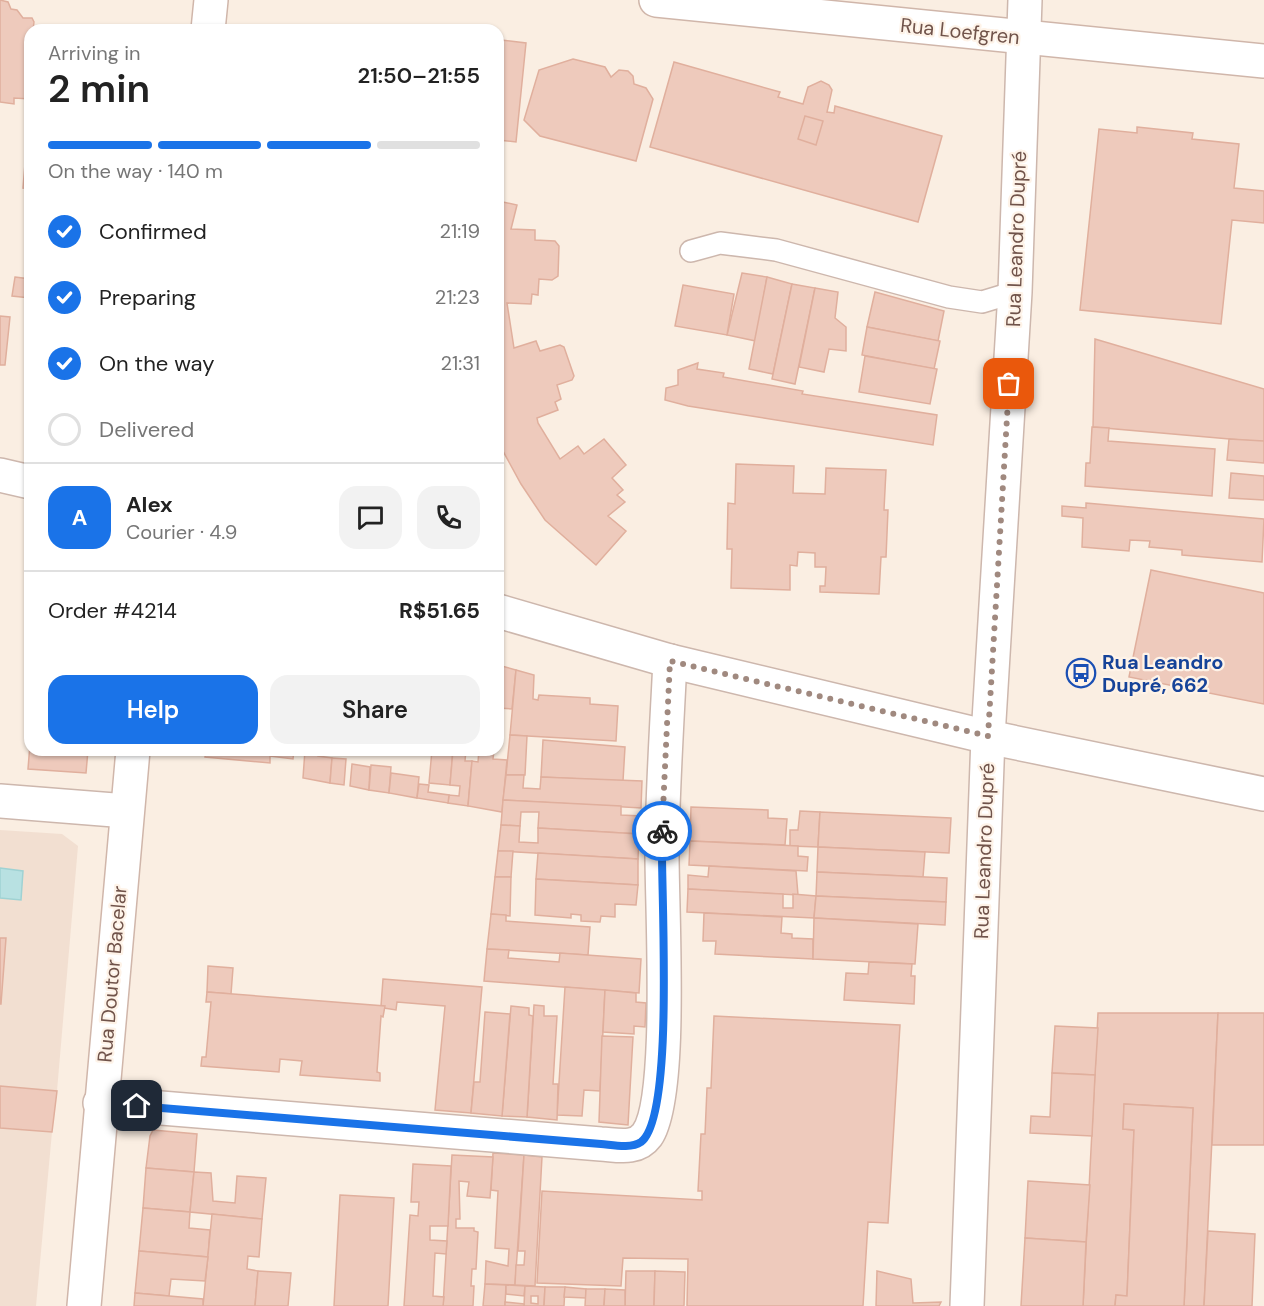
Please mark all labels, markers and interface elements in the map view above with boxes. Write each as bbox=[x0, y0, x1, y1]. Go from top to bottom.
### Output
street label: Rua Loefgren bbox=[899, 12, 1021, 50]
text: Arriving in bbox=[48, 40, 140, 66]
text: 21:50–21:55 bbox=[358, 61, 480, 90]
text: 2 min bbox=[48, 63, 150, 114]
street label: Rua Leandro Dupré bbox=[1000, 150, 1032, 328]
text: On the way · 140 m bbox=[48, 158, 223, 184]
icon: check bbox=[48, 215, 81, 248]
text: Confirmed bbox=[99, 217, 207, 246]
text: 21:19 bbox=[439, 218, 480, 244]
icon: check bbox=[48, 281, 81, 314]
text: Preparing bbox=[99, 283, 196, 312]
text: 21:23 bbox=[435, 284, 480, 310]
icon: check bbox=[48, 347, 81, 380]
text: On the way bbox=[99, 349, 214, 378]
text: 21:31 bbox=[440, 350, 480, 376]
pin bbox=[983, 358, 1034, 409]
icon: bag bbox=[992, 367, 1025, 400]
text: Delivered bbox=[99, 415, 194, 444]
button: chat bbox=[339, 486, 402, 549]
button: phone bbox=[417, 486, 480, 549]
text: Alex bbox=[126, 490, 173, 519]
text: A bbox=[72, 503, 87, 532]
text: Courier · 4.9 bbox=[126, 519, 237, 545]
text: Order #4214 bbox=[48, 596, 177, 625]
text: R$51.65 bbox=[399, 596, 480, 625]
place label: Rua Leandro Dupré, 662 bbox=[1102, 649, 1224, 698]
bus stop icon: Rua Leandro Dupré, 662 bbox=[1065, 657, 1097, 689]
button: Help bbox=[48, 675, 258, 744]
button: Share bbox=[270, 675, 480, 744]
street label: Rua Leandro Dupré bbox=[968, 762, 1000, 940]
courier bbox=[632, 801, 692, 861]
icon: bike bbox=[646, 815, 679, 848]
street label: Rua Doutor Bacelar bbox=[91, 885, 133, 1063]
pin bbox=[111, 1080, 162, 1131]
icon: home bbox=[120, 1089, 153, 1122]

